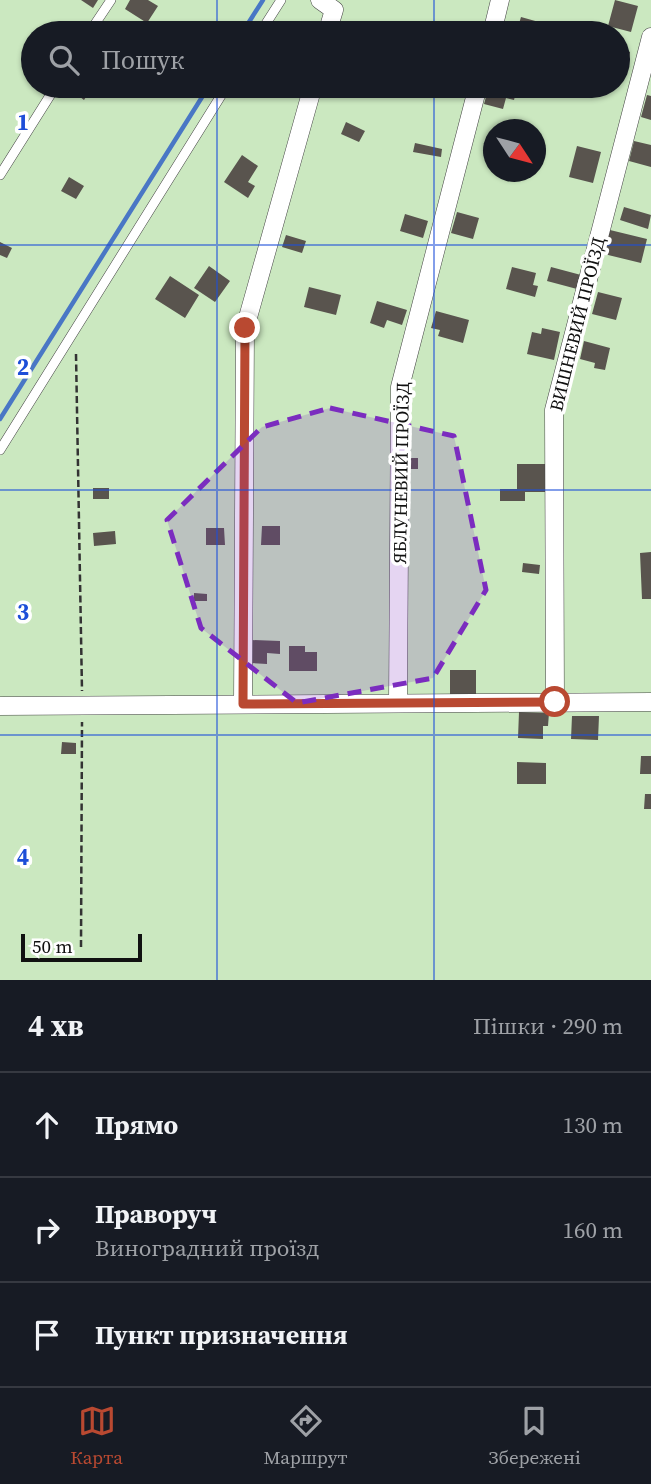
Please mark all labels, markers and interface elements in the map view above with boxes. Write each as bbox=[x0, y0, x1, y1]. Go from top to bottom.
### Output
search box bbox=[21, 21, 630, 98]
icon: search bbox=[45, 41, 83, 79]
text: Пошук bbox=[101, 42, 184, 78]
text: 1 bbox=[17, 106, 29, 138]
north arrow bbox=[483, 119, 546, 182]
street label: ВИШНЕВИЙ ПРОЇЗД bbox=[543, 234, 611, 414]
route end bbox=[229, 312, 260, 343]
text: 2 bbox=[17, 351, 29, 383]
street label: ЯБЛУНЕВИЙ ПРОЇЗД bbox=[387, 382, 415, 564]
text: 3 bbox=[17, 596, 29, 628]
route start bbox=[539, 686, 570, 717]
text: 4 bbox=[17, 841, 29, 873]
scale bar bbox=[21, 931, 142, 963]
text: 50 m bbox=[32, 933, 73, 959]
text: 4 хв bbox=[28, 1005, 84, 1046]
text: Пішки · 290 m bbox=[473, 1010, 623, 1042]
icon: ahead bbox=[28, 1106, 66, 1144]
text: Прямо bbox=[95, 1107, 178, 1143]
text: 130 m bbox=[562, 1109, 623, 1141]
text: Праворуч bbox=[95, 1196, 217, 1232]
icon: right bbox=[28, 1211, 66, 1249]
text: 160 m bbox=[562, 1214, 623, 1246]
text: Виноградний проїзд bbox=[95, 1232, 319, 1264]
icon: arrive bbox=[28, 1316, 66, 1354]
text: Пункт призначення bbox=[95, 1317, 348, 1353]
tab: Карта bbox=[70, 1402, 123, 1470]
tab: Маршрут bbox=[264, 1402, 347, 1470]
tab: Збережені bbox=[488, 1402, 581, 1470]

